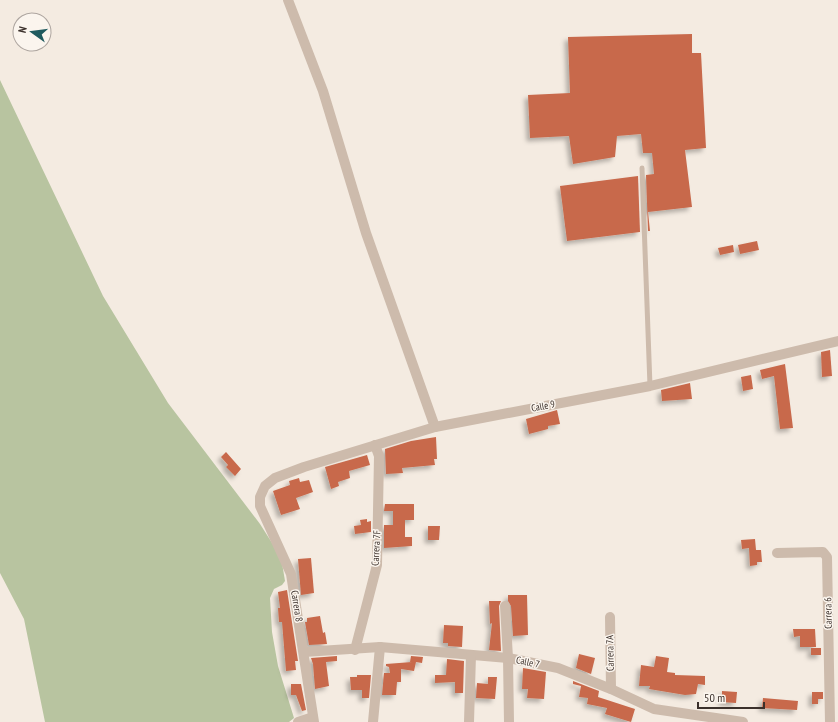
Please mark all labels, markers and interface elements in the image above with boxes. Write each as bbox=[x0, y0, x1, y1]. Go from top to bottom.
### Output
north arrow bbox=[12, 12, 52, 52]
text: N bbox=[15, 25, 30, 34]
street label: Calle 9 bbox=[530, 397, 556, 415]
street label: Carrera 7F bbox=[369, 530, 383, 566]
street label: Carrera 8 bbox=[288, 589, 306, 623]
street label: Carrera 6 bbox=[821, 597, 835, 629]
street label: Carrera 7A bbox=[603, 635, 617, 671]
street label: Calle 7 bbox=[515, 653, 541, 671]
scale bar bbox=[698, 684, 764, 710]
text: 50 m bbox=[704, 690, 725, 705]

